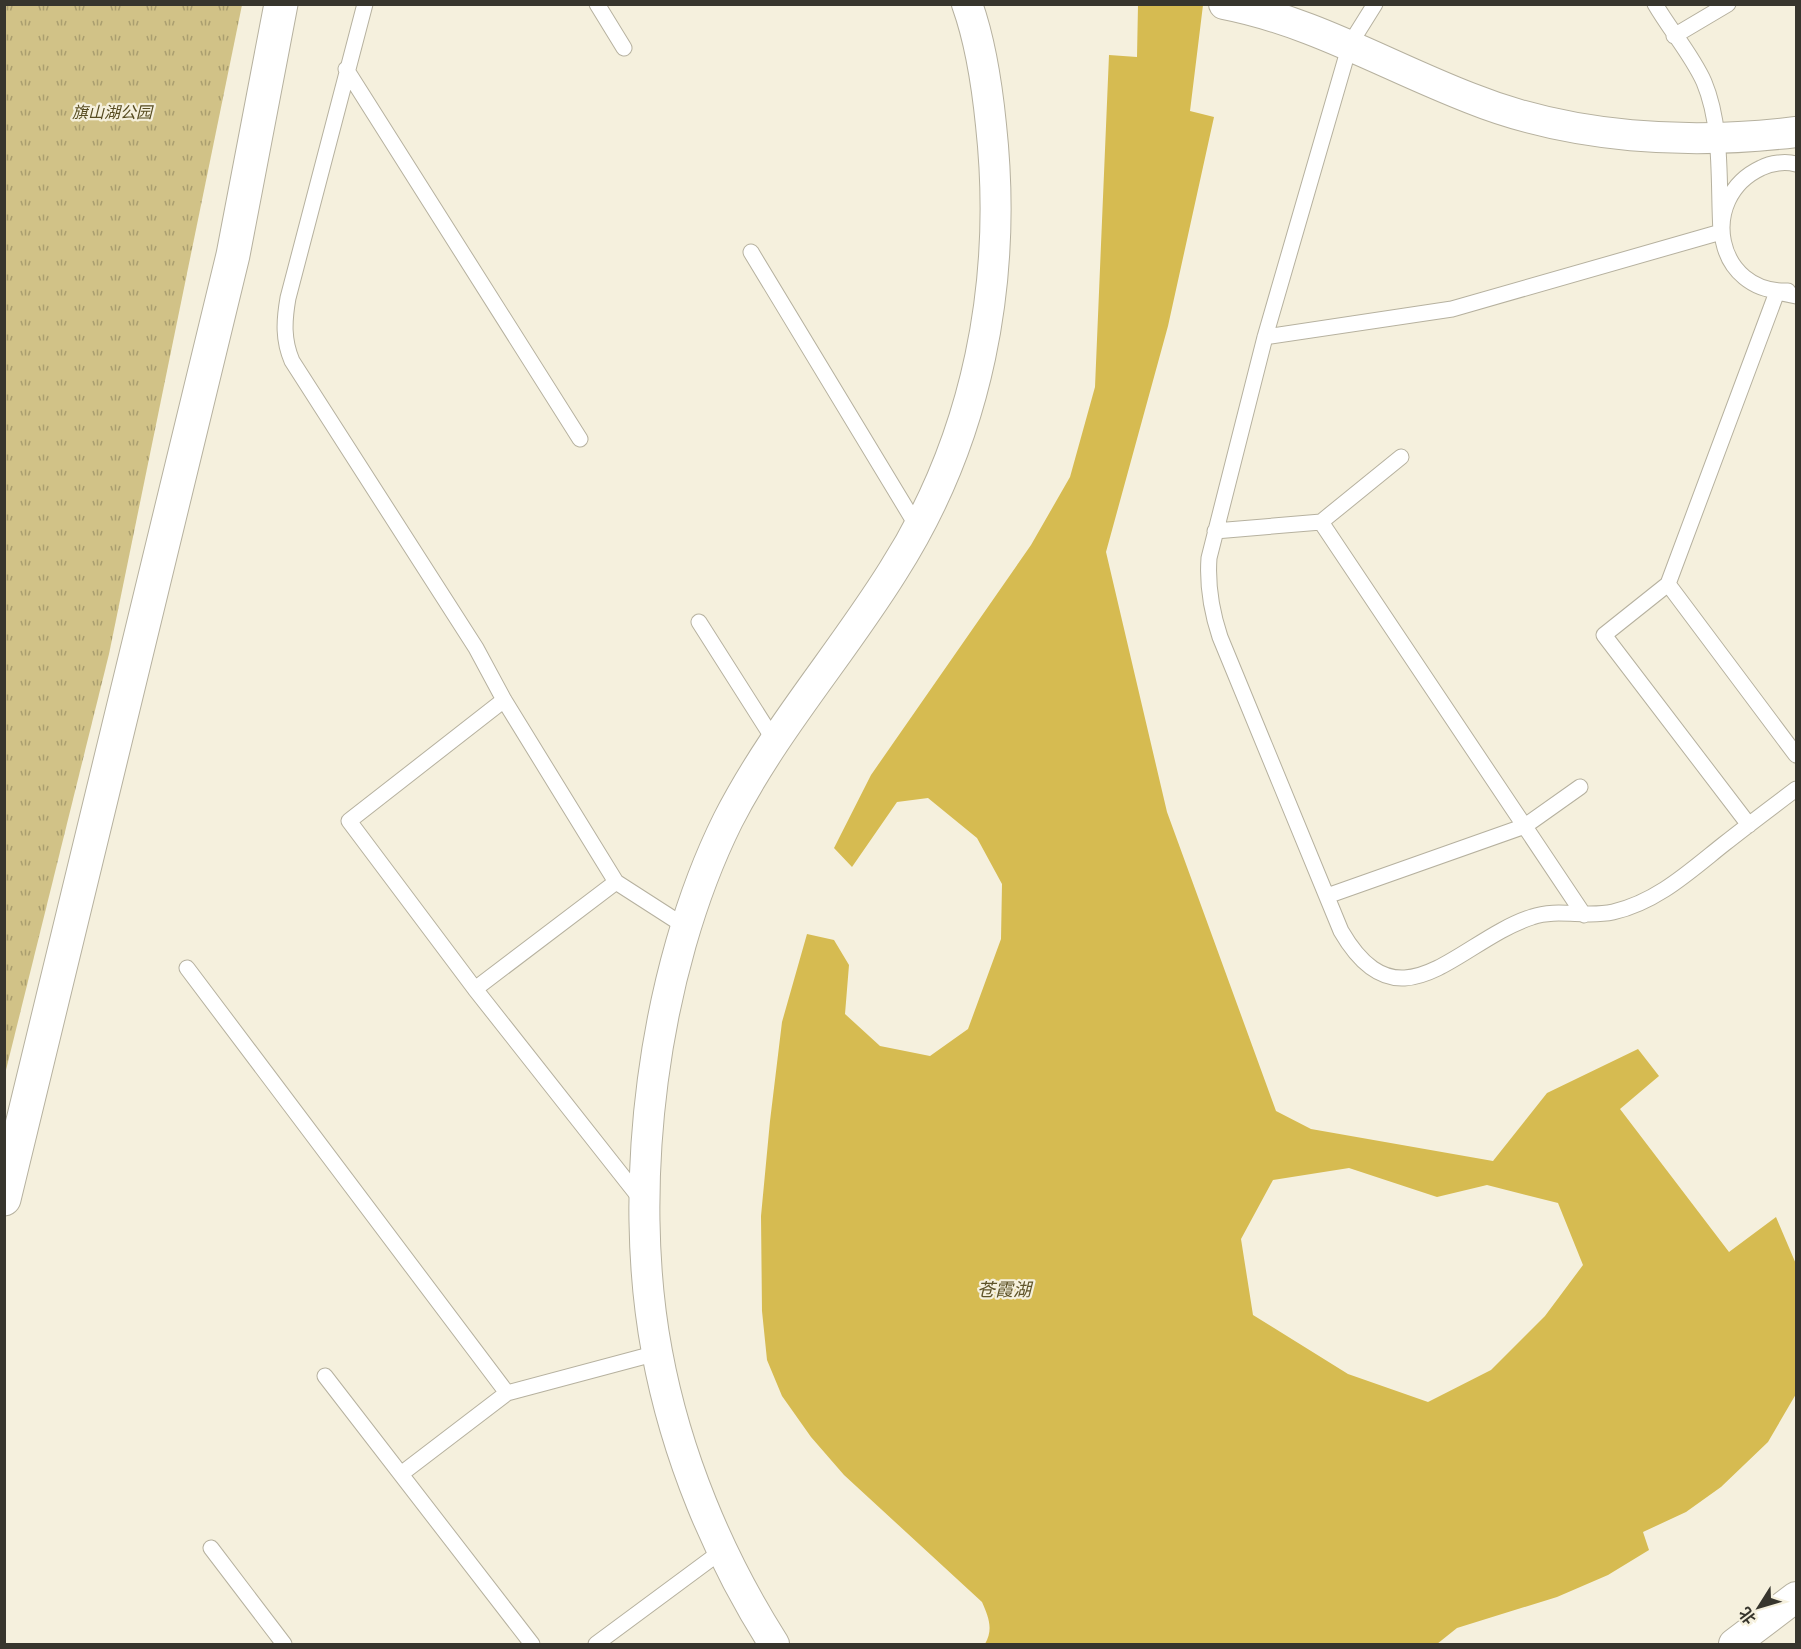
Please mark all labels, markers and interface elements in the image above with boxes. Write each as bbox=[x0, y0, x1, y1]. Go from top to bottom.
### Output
park label: 旗山湖公园 bbox=[72, 101, 154, 122]
water label: 苍霞湖 bbox=[977, 1277, 1034, 1301]
north arrow bbox=[1729, 1577, 1789, 1637]
text: 北 bbox=[1733, 1604, 1760, 1629]

